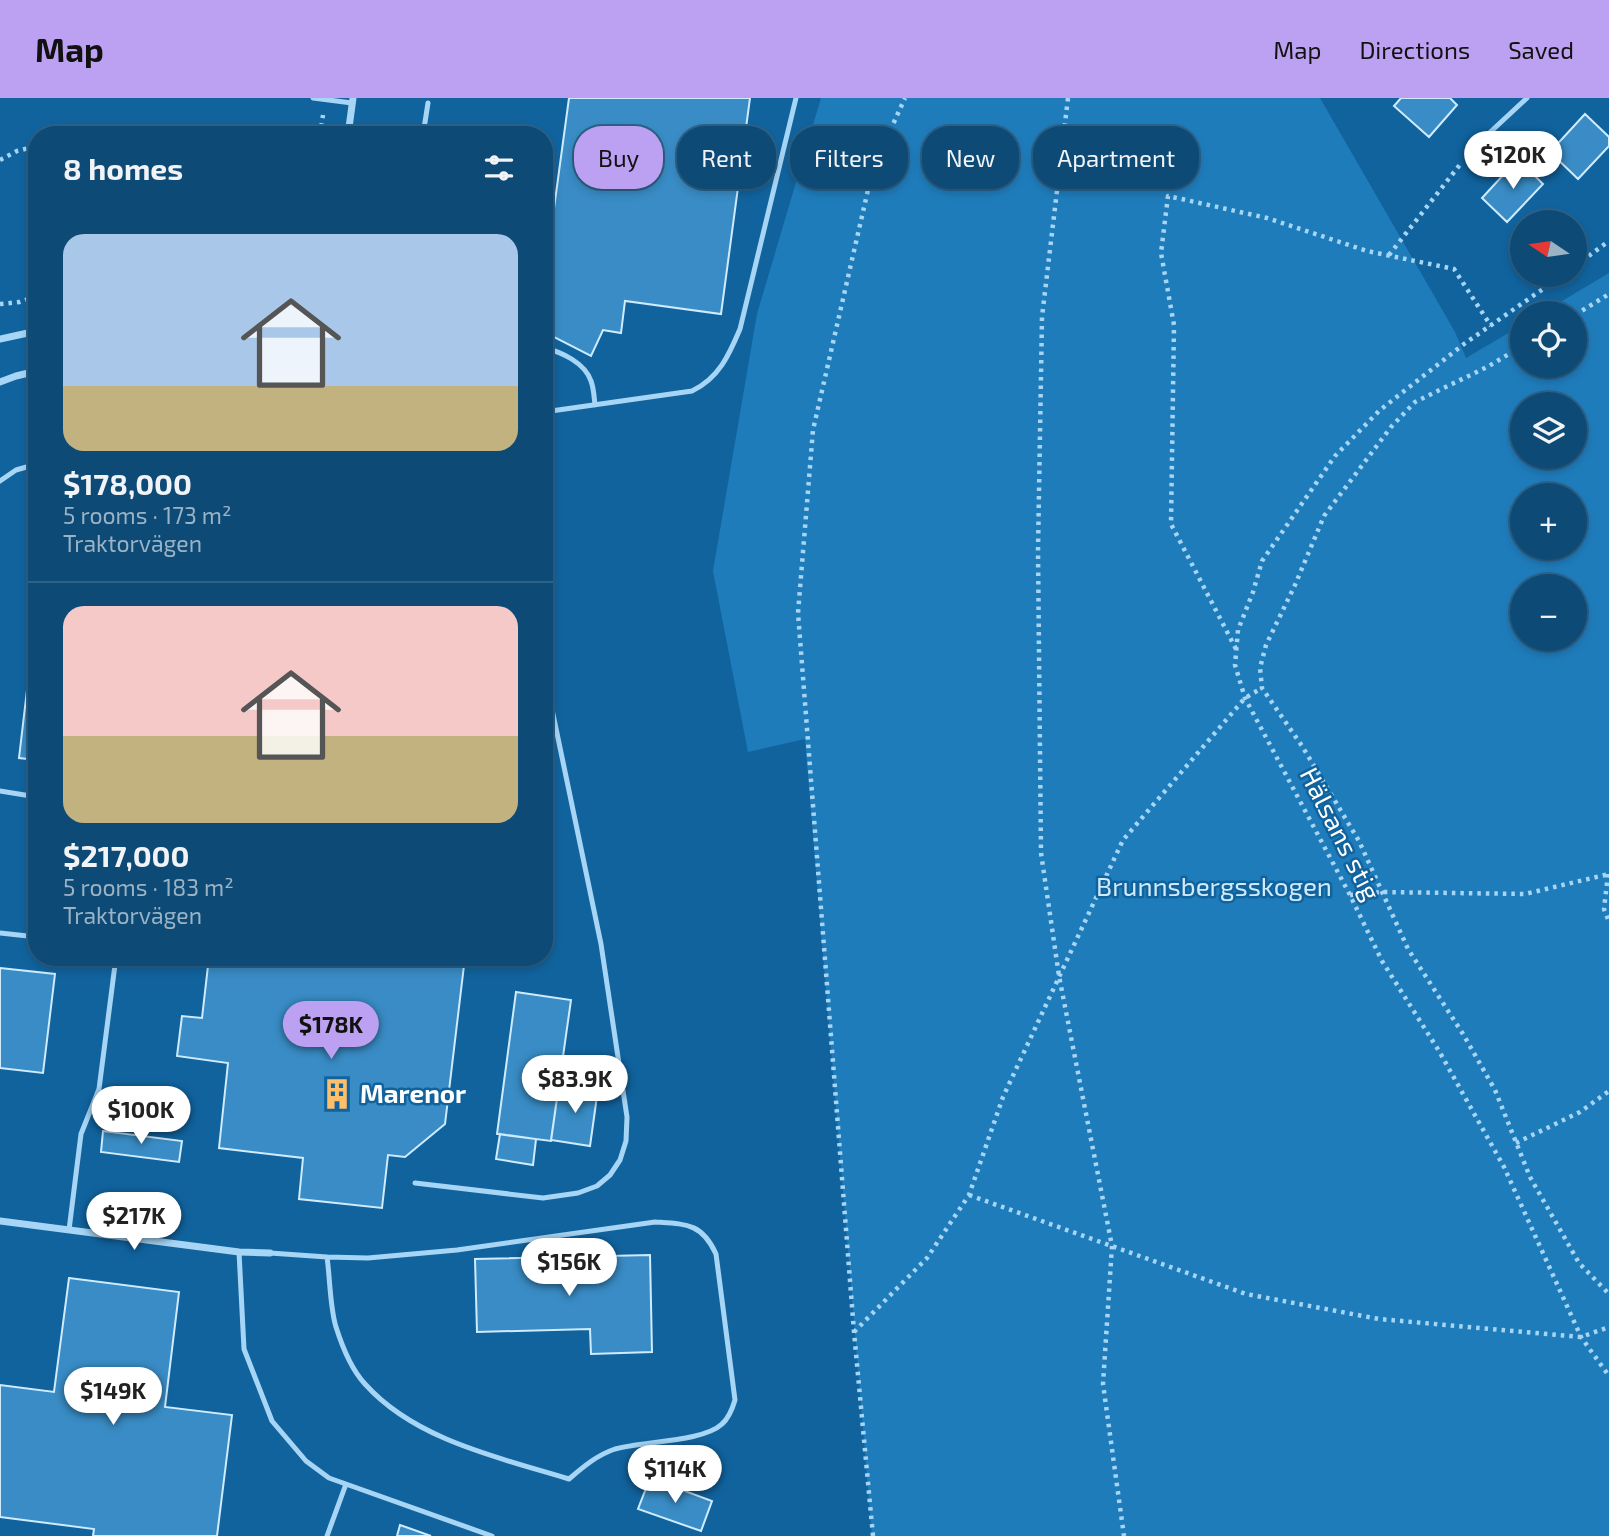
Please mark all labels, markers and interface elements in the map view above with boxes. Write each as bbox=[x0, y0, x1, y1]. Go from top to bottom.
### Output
text: Map bbox=[35, 29, 104, 69]
text: Map bbox=[1273, 35, 1321, 64]
text: Directions bbox=[1359, 35, 1470, 64]
text: Saved bbox=[1508, 35, 1574, 64]
chip: Buy bbox=[574, 126, 663, 189]
chip: Rent bbox=[677, 126, 776, 189]
chip: Filters bbox=[790, 126, 908, 189]
chip: New bbox=[922, 126, 1019, 189]
chip: Apartment bbox=[1033, 126, 1199, 189]
pin: $120K bbox=[1464, 132, 1562, 191]
text: $120K bbox=[1480, 140, 1546, 168]
icon: filters bbox=[480, 149, 518, 187]
text: 8 homes bbox=[63, 150, 183, 186]
north arrow bbox=[1510, 210, 1587, 287]
map controls bbox=[1510, 210, 1587, 651]
icon: home bbox=[228, 280, 354, 406]
button: locate bbox=[1510, 301, 1587, 378]
button: layers bbox=[1510, 392, 1587, 469]
text: $178,000 bbox=[63, 465, 192, 501]
button: + bbox=[1510, 483, 1587, 560]
text: 5 rooms · 173 m² bbox=[63, 501, 232, 529]
text: Traktorvägen bbox=[63, 529, 202, 557]
button: − bbox=[1510, 574, 1587, 651]
icon: home bbox=[228, 652, 354, 778]
street label: Hälsans stig bbox=[1295, 762, 1388, 905]
text: $217,000 bbox=[63, 837, 189, 873]
park label: Brunnsbergsskogen bbox=[1096, 870, 1332, 901]
text: 5 rooms · 183 m² bbox=[63, 873, 234, 901]
text: Traktorvägen bbox=[63, 901, 202, 929]
pin: $178K bbox=[282, 1002, 380, 1061]
text: $178K bbox=[299, 1010, 363, 1038]
pin: $83.9K bbox=[518, 1056, 632, 1115]
text: $83.9K bbox=[538, 1064, 612, 1092]
building icon: Marenor bbox=[320, 1077, 354, 1111]
place label: Marenor bbox=[360, 1077, 466, 1108]
pin: $100K bbox=[92, 1086, 190, 1146]
text: $100K bbox=[108, 1095, 174, 1123]
pin: $217K bbox=[85, 1192, 183, 1252]
text: $217K bbox=[102, 1201, 166, 1229]
pin: $156K bbox=[520, 1238, 618, 1298]
text: $156K bbox=[537, 1247, 601, 1275]
pin: $149K bbox=[64, 1368, 162, 1427]
text: $149K bbox=[80, 1376, 146, 1404]
pin: $114K bbox=[626, 1446, 724, 1505]
text: $114K bbox=[644, 1454, 706, 1482]

